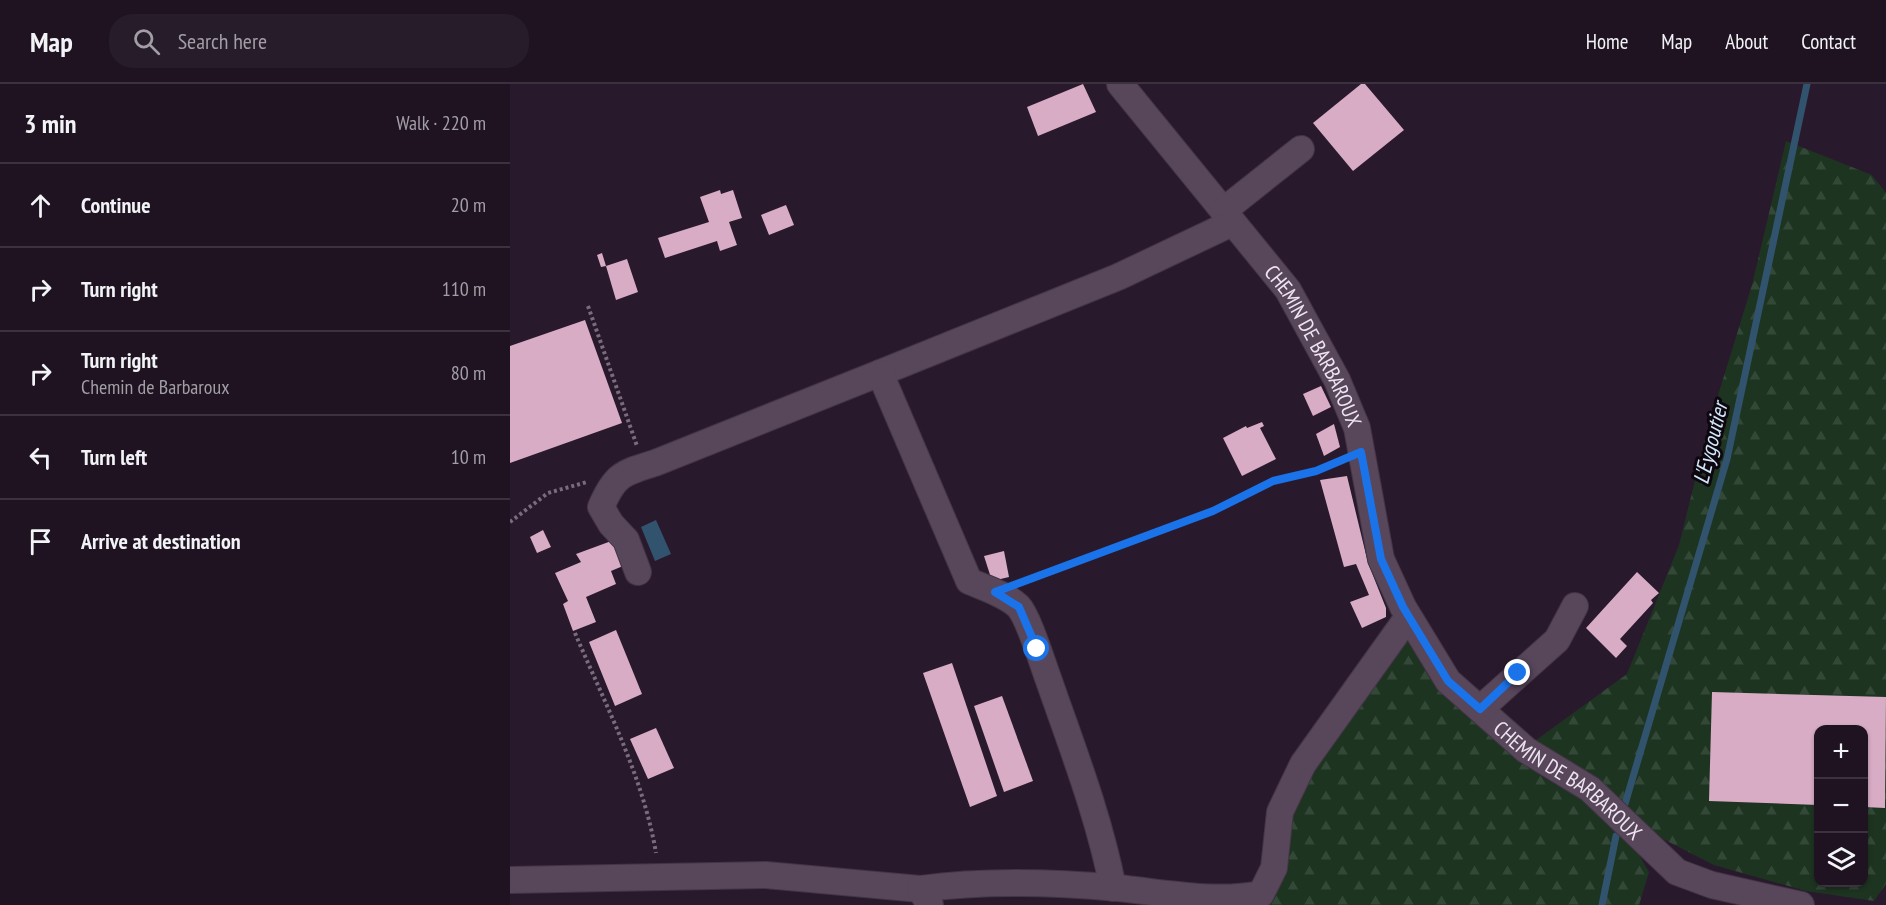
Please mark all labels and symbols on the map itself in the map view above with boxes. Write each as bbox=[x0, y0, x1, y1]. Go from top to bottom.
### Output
street label: CHEMIN DE BARBAROUX bbox=[1259, 259, 1369, 431]
water label: L'Eygoutier bbox=[1686, 396, 1734, 487]
route start bbox=[1023, 635, 1049, 661]
route end bbox=[1504, 659, 1530, 685]
street label: CHEMIN DE BARBAROUX bbox=[1488, 714, 1648, 846]

